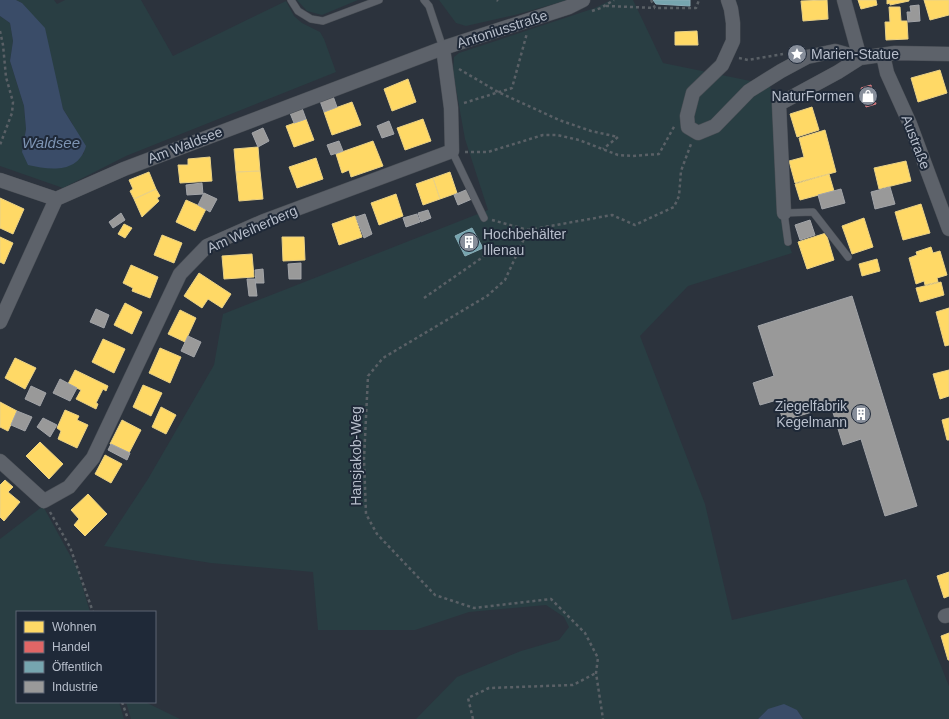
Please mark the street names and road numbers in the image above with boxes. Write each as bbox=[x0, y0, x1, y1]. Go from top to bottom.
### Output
street label: Antoniusstraße bbox=[455, 7, 549, 51]
street label: Austraße bbox=[898, 113, 934, 172]
street label: Am Waldsee bbox=[145, 123, 225, 167]
street label: Am Weiherberg bbox=[204, 202, 300, 256]
street label: Hansjakob-Weg bbox=[348, 406, 364, 506]

